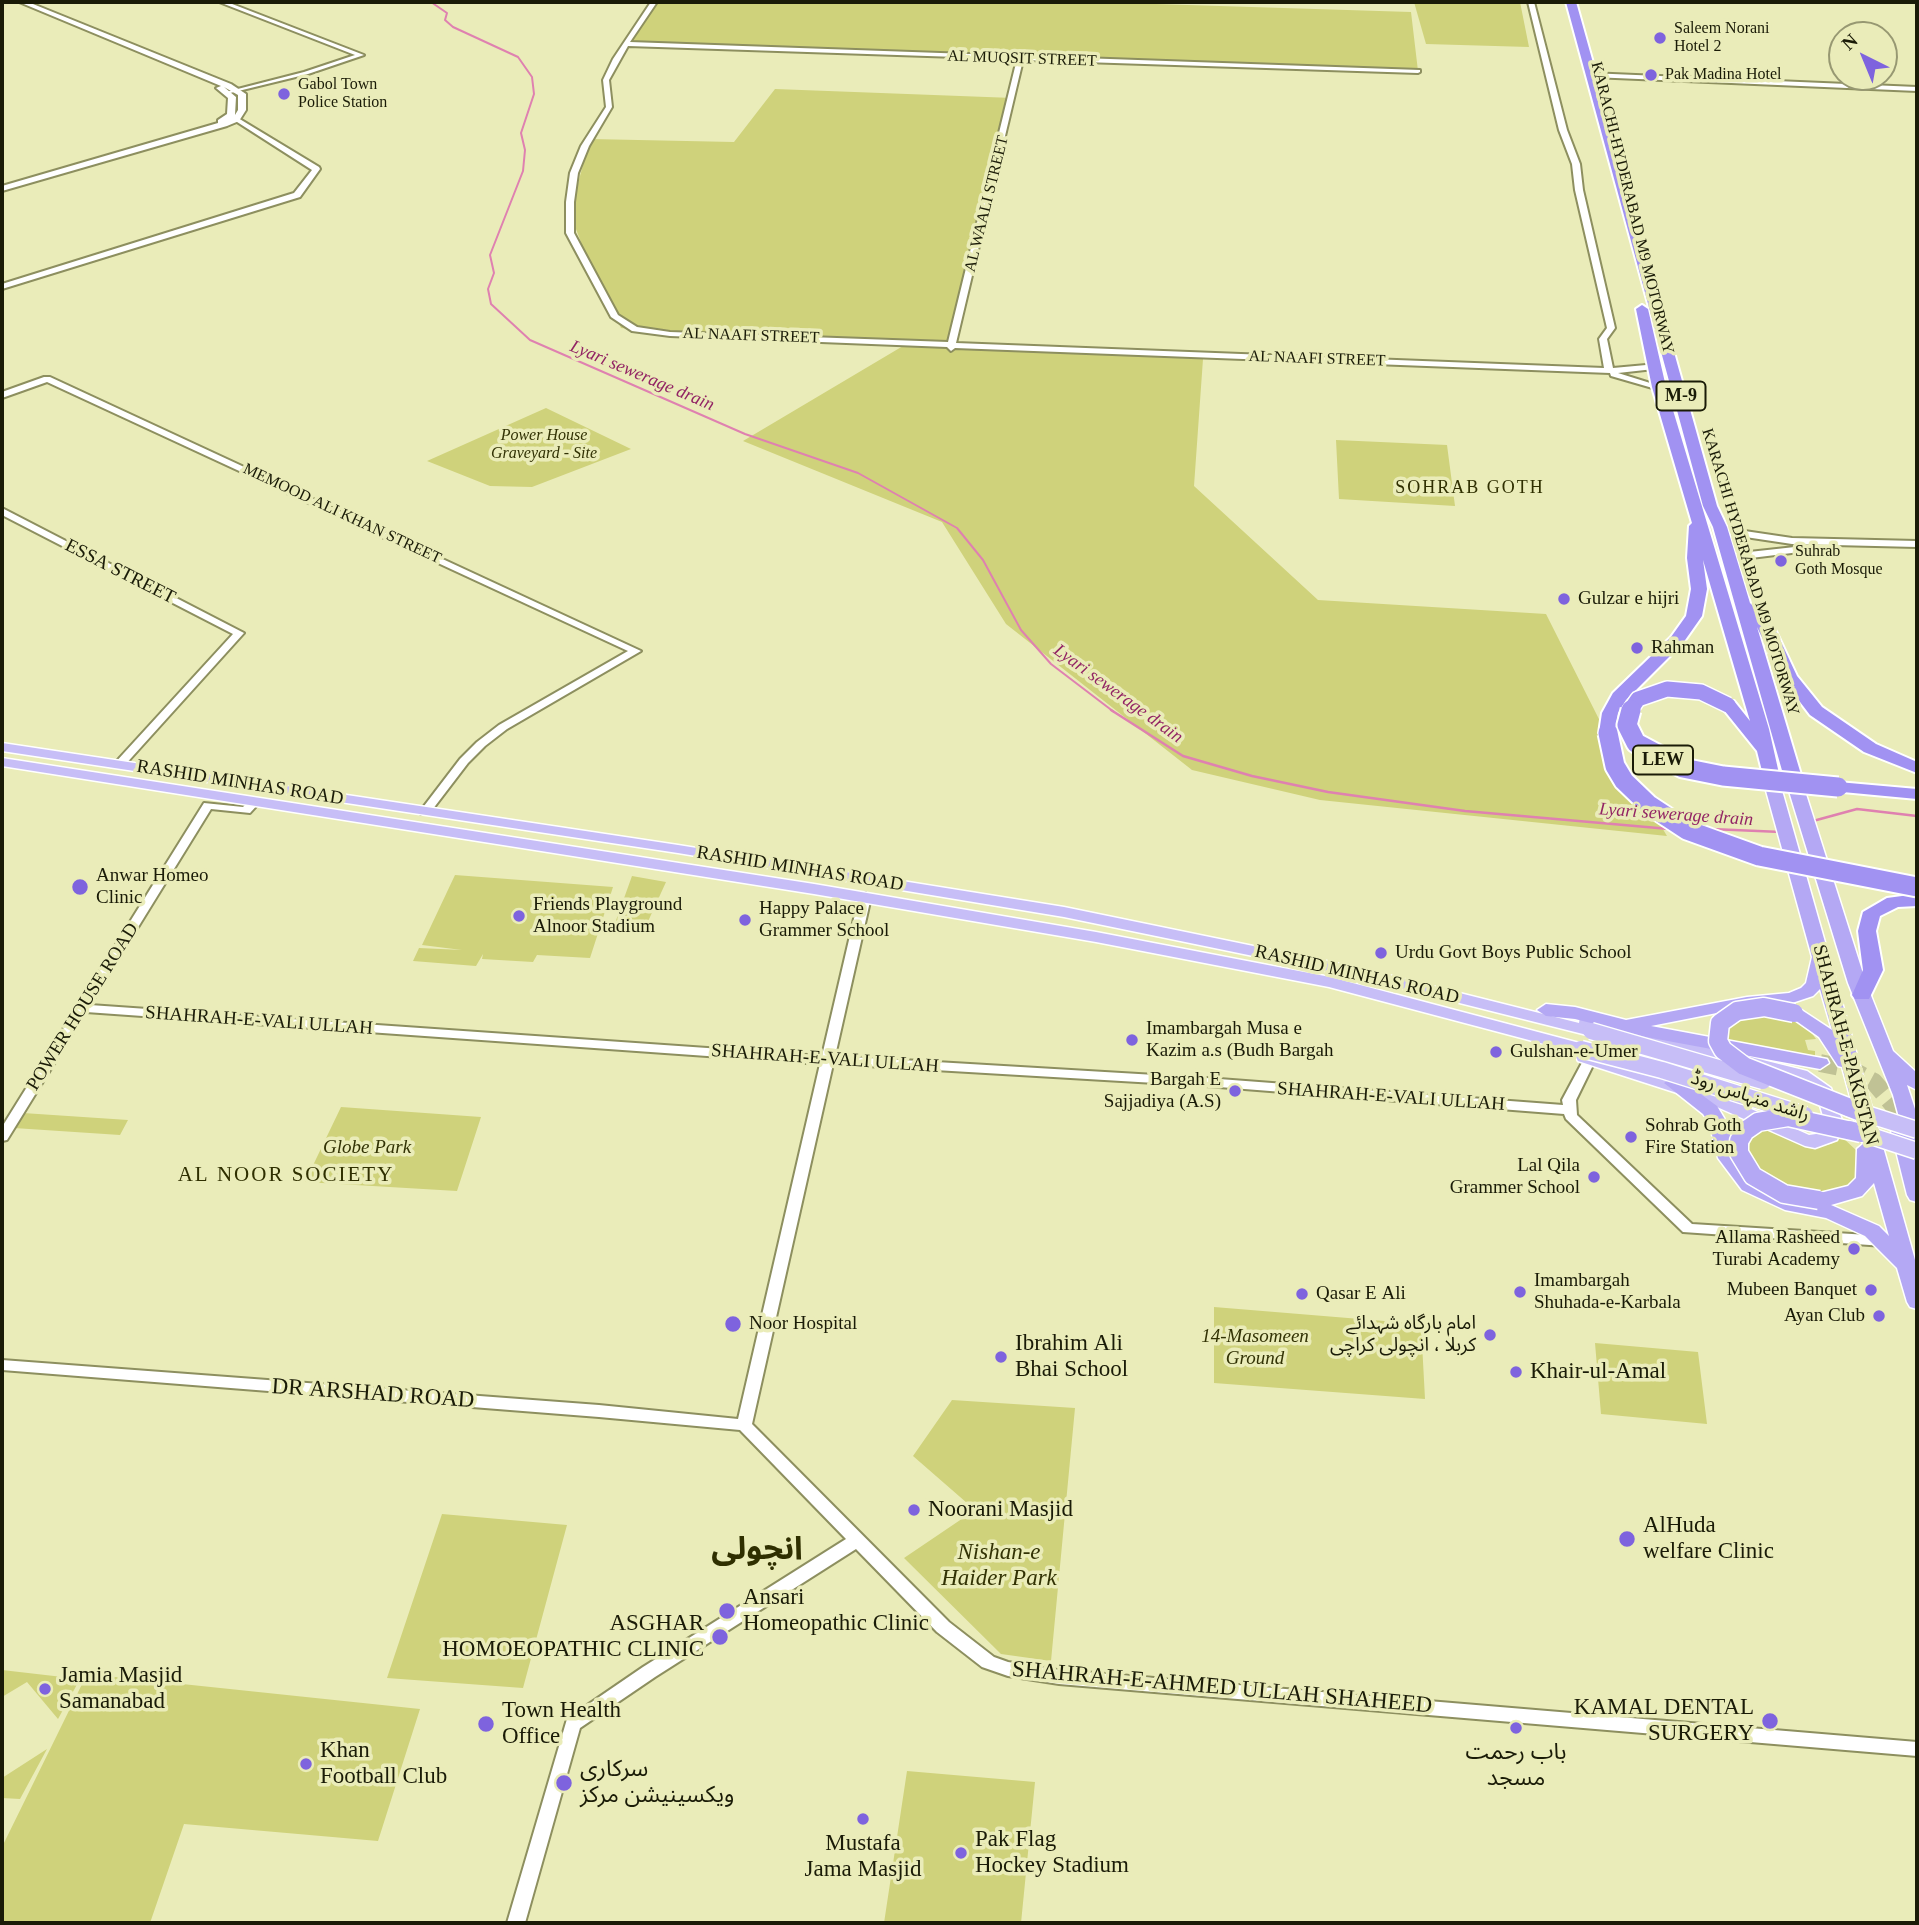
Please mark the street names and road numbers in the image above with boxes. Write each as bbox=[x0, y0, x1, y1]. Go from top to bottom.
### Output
street label: AL MUQSIT STREET bbox=[947, 47, 1097, 71]
street label: KARACHI-HYDERABAD M9 MOTORWAY bbox=[1586, 60, 1678, 356]
street label: AL WAALI STREET bbox=[961, 134, 1013, 274]
street label: AL NAAFI STREET bbox=[682, 324, 820, 348]
street label: AL NAAFI STREET bbox=[1248, 347, 1386, 371]
road number: M-9 bbox=[1656, 382, 1706, 410]
street label: KARACHI HYDERABAD M9 MOTORWAY bbox=[1697, 426, 1803, 718]
street label: MEMOOD ALI KHAN STREET bbox=[240, 460, 444, 568]
street label: ESSA STREET bbox=[61, 534, 179, 610]
road number: LEW bbox=[1633, 746, 1693, 774]
street label: RASHID MINHAS ROAD bbox=[135, 755, 345, 811]
street label: RASHID MINHAS ROAD bbox=[695, 841, 905, 897]
street label: POWER HOUSE ROAD bbox=[22, 919, 144, 1095]
street label: RASHID MINHAS ROAD bbox=[1253, 940, 1461, 1010]
street label: SHAHRAH-E-PAKISTAN bbox=[1807, 942, 1883, 1148]
street label: SHAHRAH-E-VALI ULLAH bbox=[144, 1002, 374, 1040]
street label: SHAHRAH-E-VALI ULLAH bbox=[710, 1040, 940, 1078]
street label: راشد منہاس روڈ bbox=[1688, 1067, 1812, 1127]
street label: SHAHRAH-E-VALI ULLAH bbox=[1276, 1078, 1506, 1116]
street label: DR ARSHAD ROAD bbox=[271, 1373, 475, 1415]
street label: SHAHRAH-E-AHMED ULLAH SHAHEED bbox=[1011, 1656, 1433, 1720]

